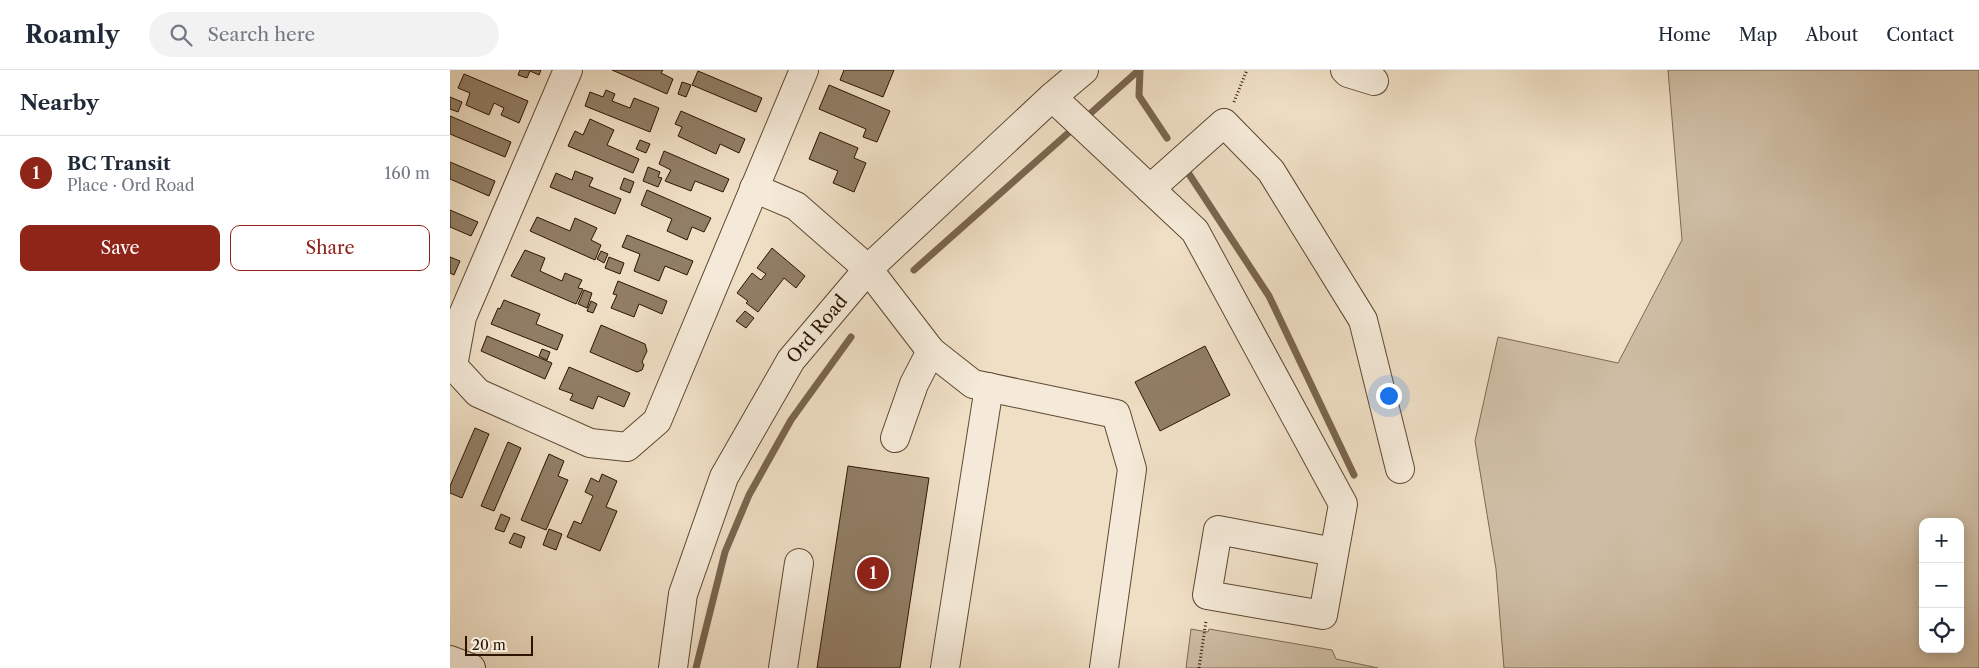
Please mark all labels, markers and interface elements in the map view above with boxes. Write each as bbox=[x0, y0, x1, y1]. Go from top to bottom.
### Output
search box bbox=[149, 12, 499, 57]
text: Roamly bbox=[25, 20, 119, 49]
icon: search bbox=[167, 21, 195, 49]
text: Search here bbox=[207, 23, 315, 46]
text: Home bbox=[1658, 24, 1711, 46]
text: Map bbox=[1739, 24, 1777, 46]
text: About bbox=[1805, 24, 1858, 46]
text: Contact bbox=[1886, 24, 1954, 46]
text: Nearby bbox=[20, 90, 99, 115]
text: BC Transit bbox=[67, 152, 171, 175]
text: 1 bbox=[32, 163, 40, 183]
text: 160 m bbox=[385, 163, 430, 183]
text: Place · Ord Road bbox=[67, 175, 195, 195]
button: Save bbox=[20, 225, 220, 271]
button: Share bbox=[230, 225, 430, 271]
street label: Ord Road bbox=[782, 290, 852, 368]
your location bbox=[1376, 383, 1402, 409]
map controls bbox=[1919, 518, 1964, 653]
button: + bbox=[1919, 518, 1964, 563]
pin: 1 bbox=[857, 554, 889, 592]
button: − bbox=[1919, 563, 1964, 608]
button: locate bbox=[1919, 608, 1964, 653]
scale bar bbox=[465, 633, 532, 656]
text: 20 m bbox=[472, 636, 506, 654]

